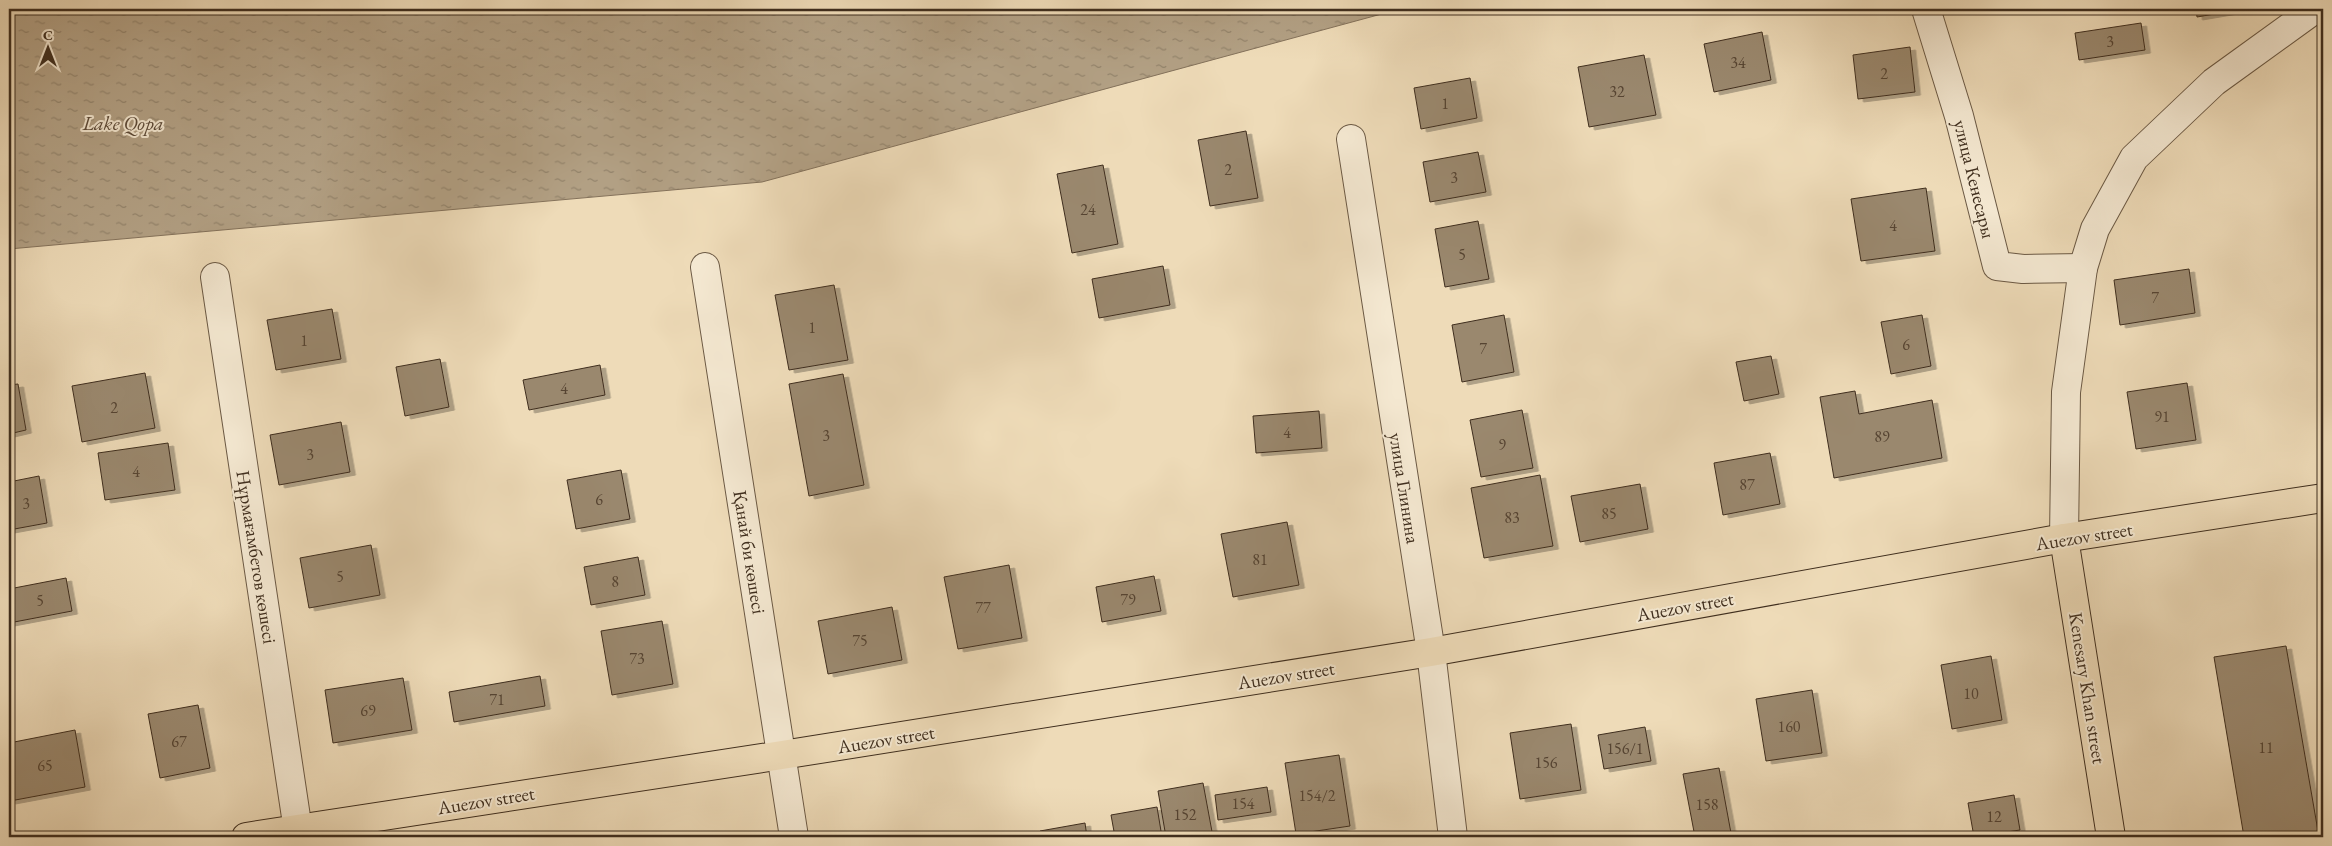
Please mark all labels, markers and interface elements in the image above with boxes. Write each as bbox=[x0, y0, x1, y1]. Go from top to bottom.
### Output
north arrow bbox=[22, 22, 72, 72]
text: С bbox=[43, 26, 53, 44]
house number: 3 bbox=[2106, 31, 2114, 52]
house number: 34 bbox=[1730, 52, 1746, 73]
house number: 2 bbox=[1880, 63, 1888, 84]
house number: 32 bbox=[1609, 81, 1625, 102]
house number: 1 bbox=[1441, 93, 1449, 114]
water label: Lake Qopa bbox=[81, 110, 164, 136]
street label: улица Кенесары bbox=[1948, 117, 2001, 241]
house number: 2 bbox=[1224, 159, 1232, 180]
house number: 3 bbox=[1450, 167, 1458, 188]
house number: 24 bbox=[1080, 199, 1096, 220]
house number: 4 bbox=[1889, 215, 1897, 236]
house number: 5 bbox=[1458, 244, 1466, 265]
house number: 7 bbox=[2151, 287, 2159, 308]
house number: 1 bbox=[808, 317, 816, 338]
house number: 1 bbox=[300, 330, 308, 351]
house number: 6 bbox=[1902, 334, 1910, 355]
house number: 7 bbox=[1479, 338, 1487, 359]
house number: 4 bbox=[560, 378, 568, 399]
house number: 2 bbox=[110, 397, 118, 418]
house number: 91 bbox=[2154, 406, 2170, 427]
house number: 4 bbox=[1283, 422, 1291, 443]
house number: 3 bbox=[822, 425, 830, 446]
house number: 89 bbox=[1874, 426, 1890, 447]
street label: улица Глинина bbox=[1383, 431, 1426, 546]
house number: 9 bbox=[1498, 434, 1506, 455]
house number: 3 bbox=[306, 444, 314, 465]
house number: 4 bbox=[132, 461, 140, 482]
street label: Нұрмағамбетов көшесі bbox=[230, 469, 283, 646]
house number: 87 bbox=[1739, 474, 1755, 495]
street label: Қанай би көшесі bbox=[727, 488, 772, 616]
house number: 6 bbox=[595, 489, 603, 510]
house number: 3 bbox=[22, 493, 30, 514]
house number: 85 bbox=[1601, 503, 1617, 524]
house number: 83 bbox=[1504, 507, 1520, 528]
street label: Auezov street bbox=[2033, 516, 2134, 557]
house number: 81 bbox=[1252, 549, 1268, 570]
house number: 5 bbox=[336, 566, 344, 587]
house number: 8 bbox=[611, 571, 619, 592]
street label: Auezov street bbox=[1634, 586, 1736, 627]
house number: 79 bbox=[1120, 589, 1136, 610]
house number: 5 bbox=[36, 590, 44, 611]
house number: 77 bbox=[975, 597, 991, 618]
street label: Kenesary Khan street bbox=[2063, 610, 2112, 766]
house number: 75 bbox=[852, 630, 868, 651]
house number: 73 bbox=[629, 648, 645, 669]
street label: Auezov street bbox=[1235, 655, 1336, 696]
house number: 10 bbox=[1963, 683, 1979, 704]
house number: 71 bbox=[489, 689, 505, 710]
house number: 69 bbox=[360, 700, 376, 721]
house number: 160 bbox=[1777, 716, 1801, 737]
street label: Auezov street bbox=[835, 719, 936, 760]
house number: 67 bbox=[171, 731, 187, 752]
house number: 11 bbox=[2258, 737, 2274, 758]
house number: 156/1 bbox=[1606, 738, 1644, 759]
house number: 156 bbox=[1534, 752, 1558, 773]
house number: 65 bbox=[37, 755, 53, 776]
street label: Auezov street bbox=[435, 780, 536, 821]
house number: 154/2 bbox=[1298, 785, 1336, 806]
house number: 154 bbox=[1231, 793, 1255, 814]
house number: 158 bbox=[1695, 794, 1719, 815]
house number: 152 bbox=[1173, 804, 1197, 825]
house number: 12 bbox=[1986, 806, 2002, 827]

